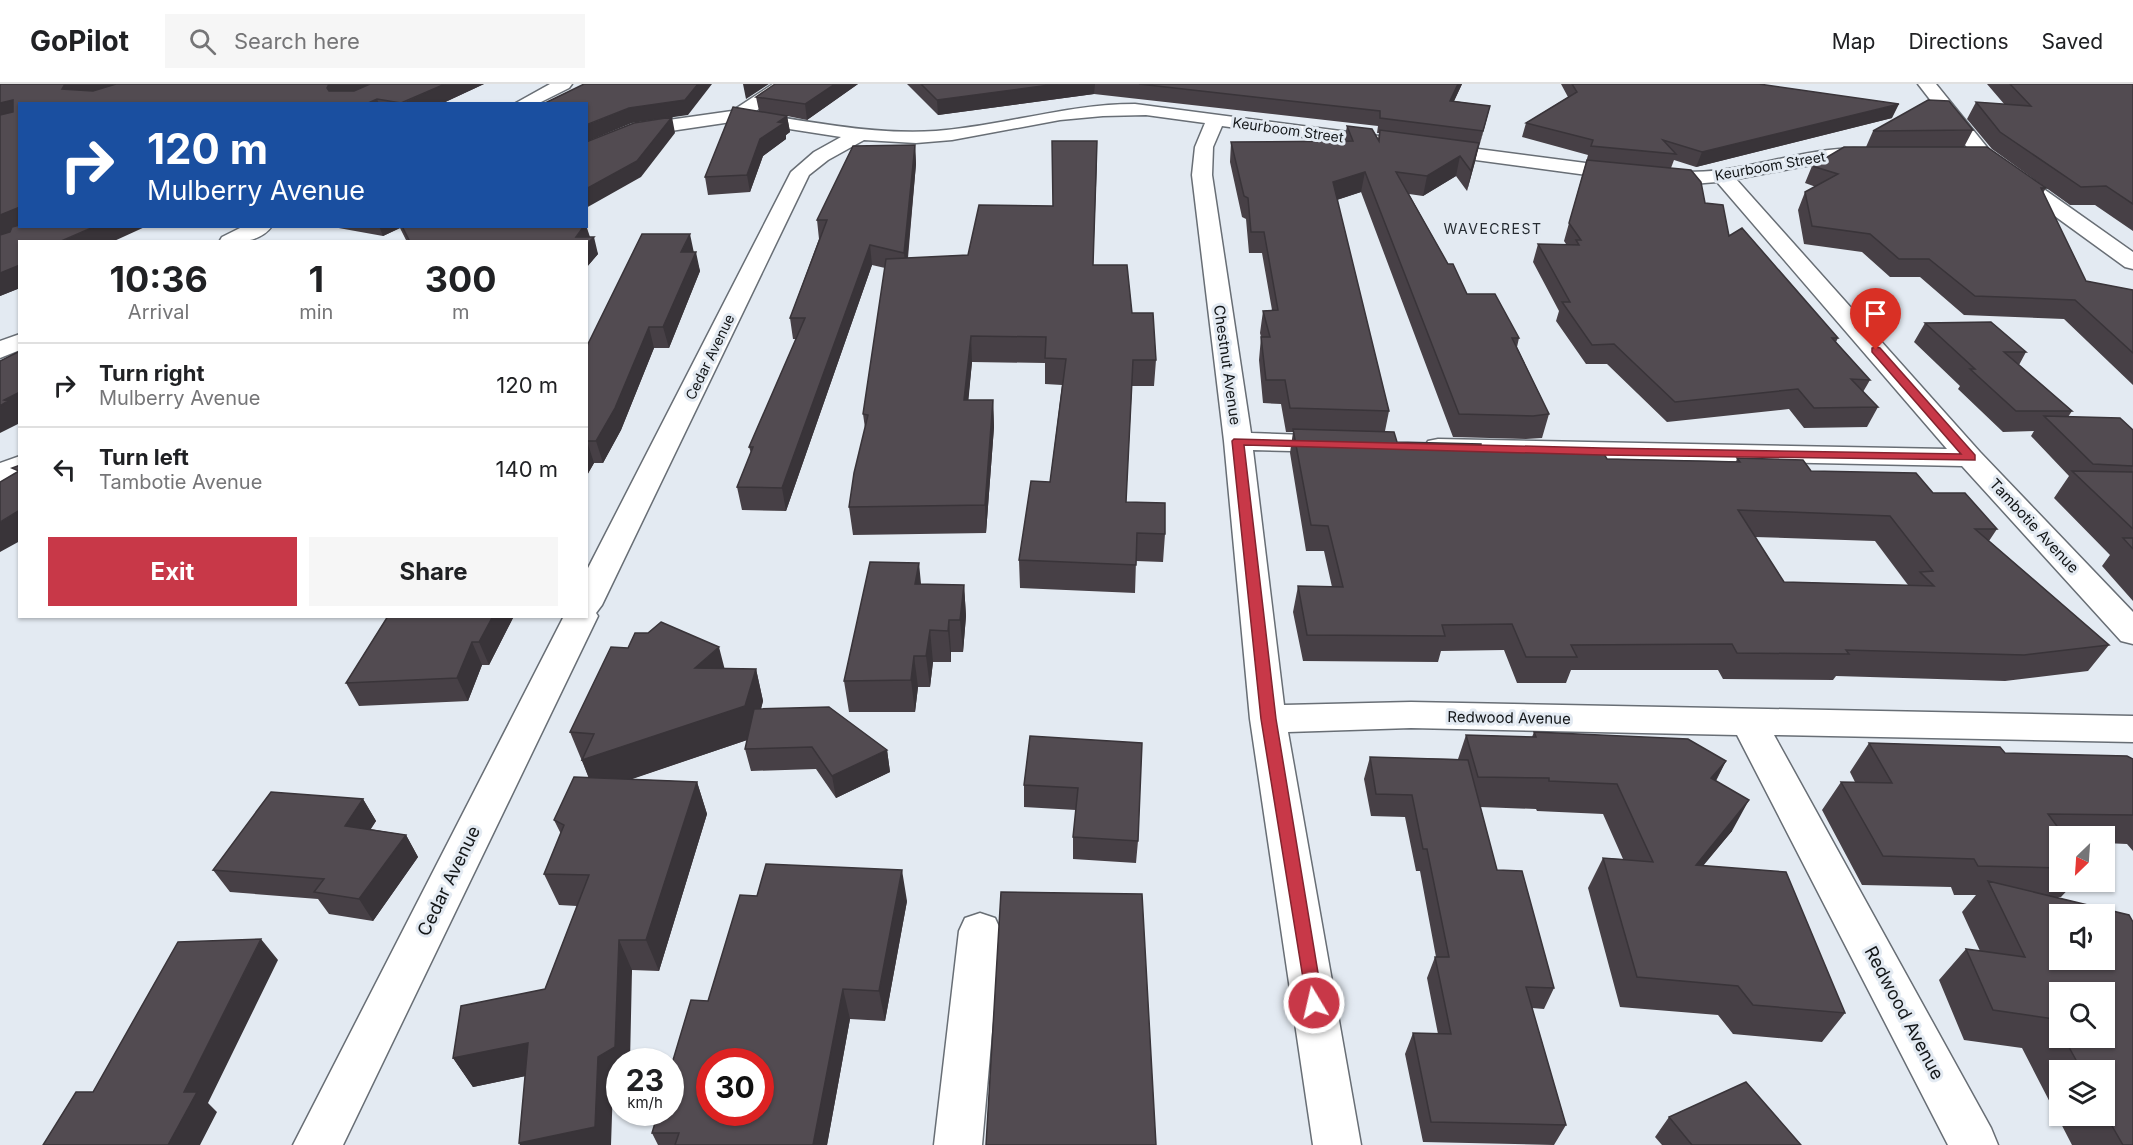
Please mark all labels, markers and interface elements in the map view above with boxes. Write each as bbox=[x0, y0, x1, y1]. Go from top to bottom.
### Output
search box bbox=[165, 14, 585, 68]
text: GoPilot bbox=[30, 24, 129, 58]
icon: search bbox=[186, 25, 219, 58]
text: Search here bbox=[234, 28, 360, 54]
text: Map bbox=[1832, 29, 1875, 54]
text: Directions bbox=[1908, 29, 2009, 54]
text: Saved bbox=[2042, 29, 2103, 54]
street label: Keurboom Street bbox=[1232, 113, 1345, 146]
text: 120 m bbox=[147, 123, 268, 174]
icon: right bbox=[48, 126, 126, 204]
street label: Keurboom Street bbox=[1713, 147, 1827, 184]
text: Mulberry Avenue bbox=[147, 174, 365, 207]
district label: WAVECREST bbox=[1444, 220, 1542, 237]
text: 10:36 bbox=[109, 257, 208, 301]
text: 1 bbox=[309, 257, 324, 301]
text: 300 bbox=[425, 257, 497, 301]
pin bbox=[1850, 288, 1901, 350]
icon: arrive bbox=[1859, 297, 1892, 330]
text: Arrival bbox=[128, 300, 189, 324]
text: min bbox=[299, 300, 333, 324]
text: m bbox=[452, 300, 469, 324]
street label: Chestnut Avenue bbox=[1210, 304, 1245, 426]
street label: Cedar Avenue bbox=[681, 311, 738, 402]
text: Turn right bbox=[99, 360, 205, 386]
icon: right bbox=[48, 369, 81, 402]
text: 120 m bbox=[496, 372, 558, 398]
text: Mulberry Avenue bbox=[99, 386, 260, 410]
text: Turn left bbox=[99, 444, 189, 470]
icon: left bbox=[48, 453, 81, 486]
text: 140 m bbox=[496, 456, 558, 482]
text: Tambotie Avenue bbox=[99, 470, 262, 494]
street label: Tambotie Avenue bbox=[1986, 474, 2083, 577]
button: Exit bbox=[48, 537, 297, 606]
button: Share bbox=[309, 537, 558, 606]
street label: Redwood Avenue bbox=[1447, 707, 1571, 728]
street label: Cedar Avenue bbox=[413, 822, 484, 939]
north arrow bbox=[2049, 826, 2115, 892]
map controls bbox=[2049, 826, 2115, 1126]
button: sound bbox=[2049, 904, 2115, 970]
street label: Redwood Avenue bbox=[1860, 942, 1948, 1083]
position arrow bbox=[1282, 971, 1346, 1035]
button: search bbox=[2049, 982, 2115, 1048]
speed limit sign: 30 bbox=[696, 1048, 774, 1126]
button: layers bbox=[2049, 1060, 2115, 1126]
text: 23 bbox=[626, 1062, 664, 1098]
text: km/h bbox=[627, 1093, 663, 1112]

